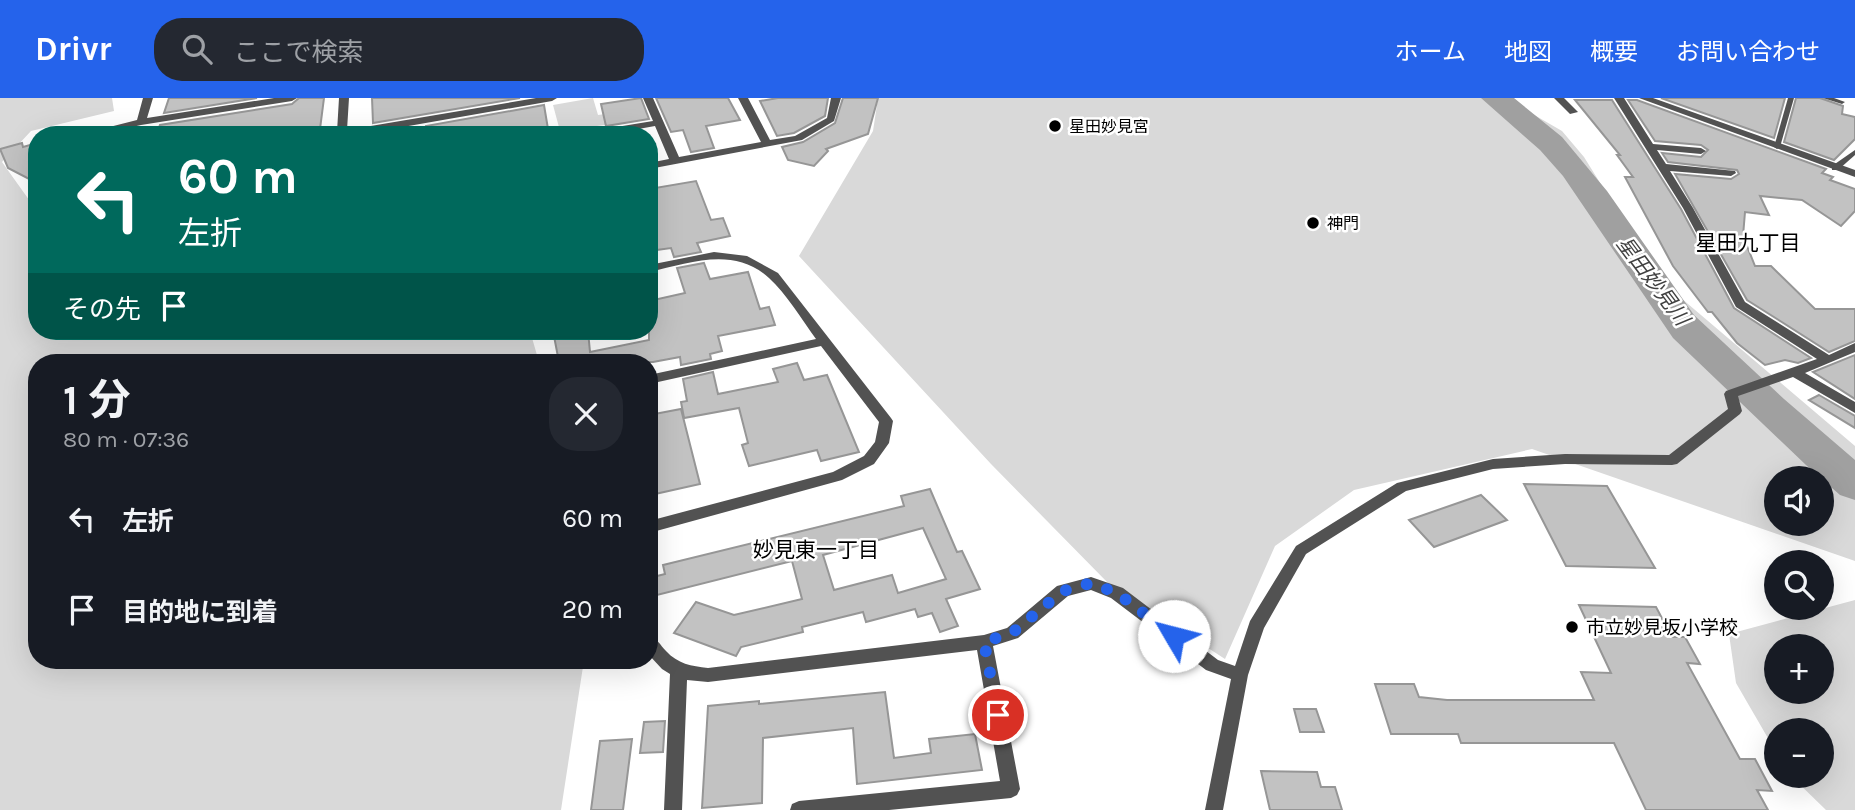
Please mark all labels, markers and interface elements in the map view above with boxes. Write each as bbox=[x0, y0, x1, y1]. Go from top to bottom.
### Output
search box bbox=[154, 18, 644, 81]
text: Drivr bbox=[35, 30, 112, 68]
icon: search bbox=[178, 30, 216, 68]
text: ここで検索 bbox=[234, 37, 364, 68]
text: ホーム bbox=[1395, 38, 1466, 66]
text: 地図 bbox=[1504, 38, 1552, 66]
text: 概要 bbox=[1590, 38, 1638, 66]
text: お問い合わせ bbox=[1676, 38, 1820, 66]
place label: 星田妙見宮 bbox=[1069, 117, 1149, 136]
marker: 星田妙見宮 bbox=[1047, 118, 1063, 134]
text: 60 m bbox=[178, 148, 298, 205]
icon: left bbox=[63, 154, 154, 245]
place label: 神門 bbox=[1327, 214, 1359, 233]
text: 左折 bbox=[178, 215, 242, 252]
marker: 神門 bbox=[1305, 215, 1321, 231]
district label: 星田九丁目 bbox=[1696, 231, 1801, 255]
water label: 星田妙見川 bbox=[1612, 232, 1695, 332]
icon: arrive bbox=[155, 287, 193, 325]
text: その先 bbox=[63, 294, 141, 325]
text: 1 分 bbox=[63, 375, 131, 425]
button: close bbox=[549, 377, 623, 451]
text: 80 m · 07:36 bbox=[63, 426, 189, 453]
map controls bbox=[1764, 466, 1834, 788]
button: sound bbox=[1764, 466, 1834, 536]
icon: left bbox=[63, 500, 101, 538]
text: 60 m bbox=[562, 503, 623, 534]
text: 左折 bbox=[122, 506, 174, 537]
district label: 妙見東一丁目 bbox=[753, 538, 879, 562]
button: search bbox=[1764, 550, 1834, 620]
icon: arrive bbox=[63, 591, 101, 629]
text: 20 m bbox=[562, 594, 623, 625]
text: 目的地に到着 bbox=[122, 597, 278, 628]
position arrow bbox=[1137, 599, 1211, 673]
place label: 市立妙見坂小学校 bbox=[1586, 617, 1738, 639]
marker: 市立妙見坂小学校 bbox=[1564, 619, 1580, 635]
button: + bbox=[1764, 634, 1834, 704]
pin bbox=[968, 685, 1028, 745]
icon: arrive bbox=[979, 696, 1017, 734]
button: − bbox=[1764, 718, 1834, 788]

